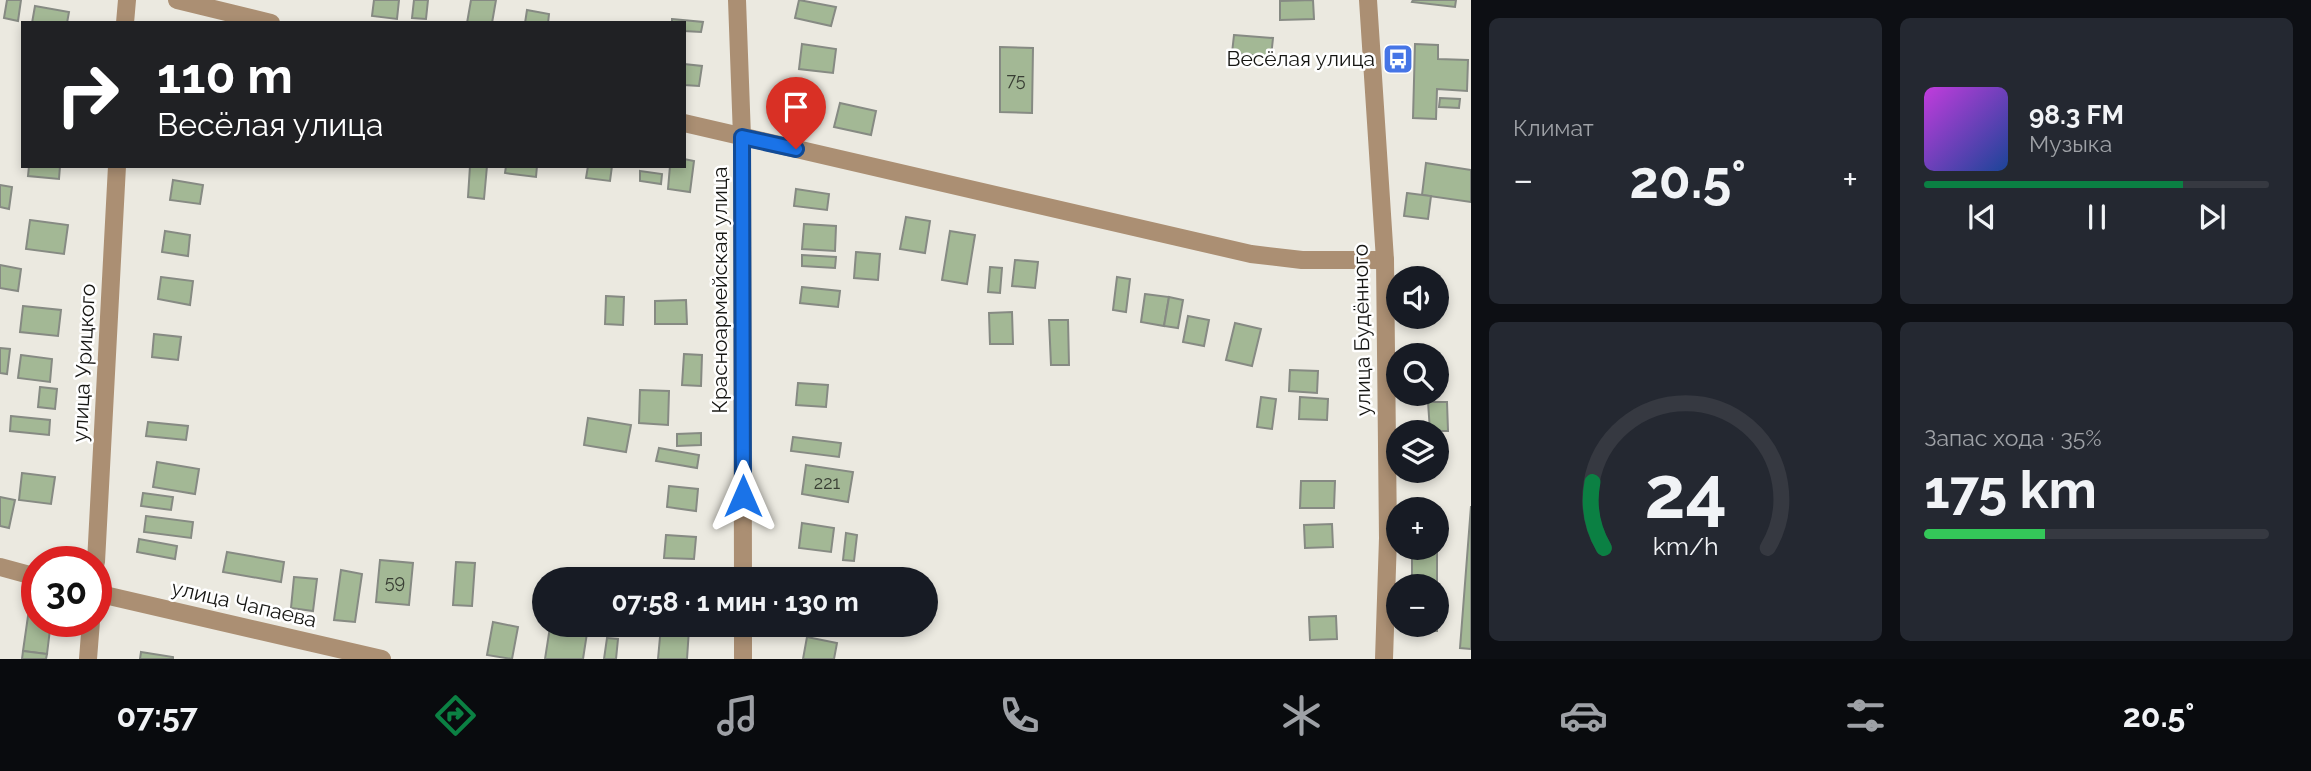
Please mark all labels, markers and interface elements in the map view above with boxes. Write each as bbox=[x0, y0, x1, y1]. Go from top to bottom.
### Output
bus stop icon: Весёлая улица bbox=[1381, 42, 1415, 76]
place label: Весёлая улица bbox=[1226, 46, 1375, 71]
text: 110 m bbox=[157, 47, 293, 104]
icon: right bbox=[42, 49, 133, 140]
house number: 75 bbox=[1006, 69, 1026, 90]
pin bbox=[766, 77, 826, 149]
icon: arrive bbox=[777, 88, 815, 126]
text: 98.3 FM bbox=[2029, 100, 2124, 130]
text: Весёлая улица bbox=[157, 106, 383, 143]
text: Климат bbox=[1513, 114, 1594, 141]
text: Музыка bbox=[2029, 130, 2112, 157]
text: 20.5° bbox=[1630, 149, 1746, 210]
text: − bbox=[1513, 157, 1533, 202]
text: + bbox=[1842, 157, 1858, 202]
street label: Красноармейская улица bbox=[707, 167, 732, 413]
icon: previous bbox=[1963, 198, 2001, 236]
icon: pause bbox=[2078, 198, 2116, 236]
icon: next bbox=[2193, 198, 2231, 236]
street label: улица Будённого bbox=[1347, 244, 1376, 416]
map controls bbox=[1386, 266, 1449, 637]
button: sound bbox=[1386, 266, 1449, 329]
street label: улица Урицкого bbox=[67, 283, 100, 443]
button: search bbox=[1386, 343, 1449, 406]
button: layers bbox=[1386, 420, 1449, 483]
text: Запас хода · 35% bbox=[1924, 424, 2102, 451]
text: 24 bbox=[1644, 450, 1727, 535]
position arrow bbox=[706, 459, 780, 533]
text: 175 km bbox=[1924, 459, 2097, 520]
house number: 221 bbox=[814, 472, 841, 493]
button: + bbox=[1386, 497, 1449, 560]
text: km/h bbox=[1653, 530, 1718, 560]
speed limit sign: 30 bbox=[21, 546, 112, 637]
house number: 59 bbox=[385, 571, 405, 592]
button: − bbox=[1386, 574, 1449, 637]
street label: улица Чапаева bbox=[169, 575, 319, 632]
text: 07:58 · 1 мин · 130 m bbox=[611, 587, 859, 617]
icon: directions bbox=[431, 691, 480, 740]
icon: music bbox=[713, 691, 762, 740]
icon: phone bbox=[995, 691, 1044, 740]
icon: climate bbox=[1277, 691, 1326, 740]
icon: car bbox=[1559, 691, 1608, 740]
icon: filters bbox=[1841, 691, 1890, 740]
text: 07:57 bbox=[117, 697, 198, 734]
text: 20.5° bbox=[2123, 697, 2194, 734]

